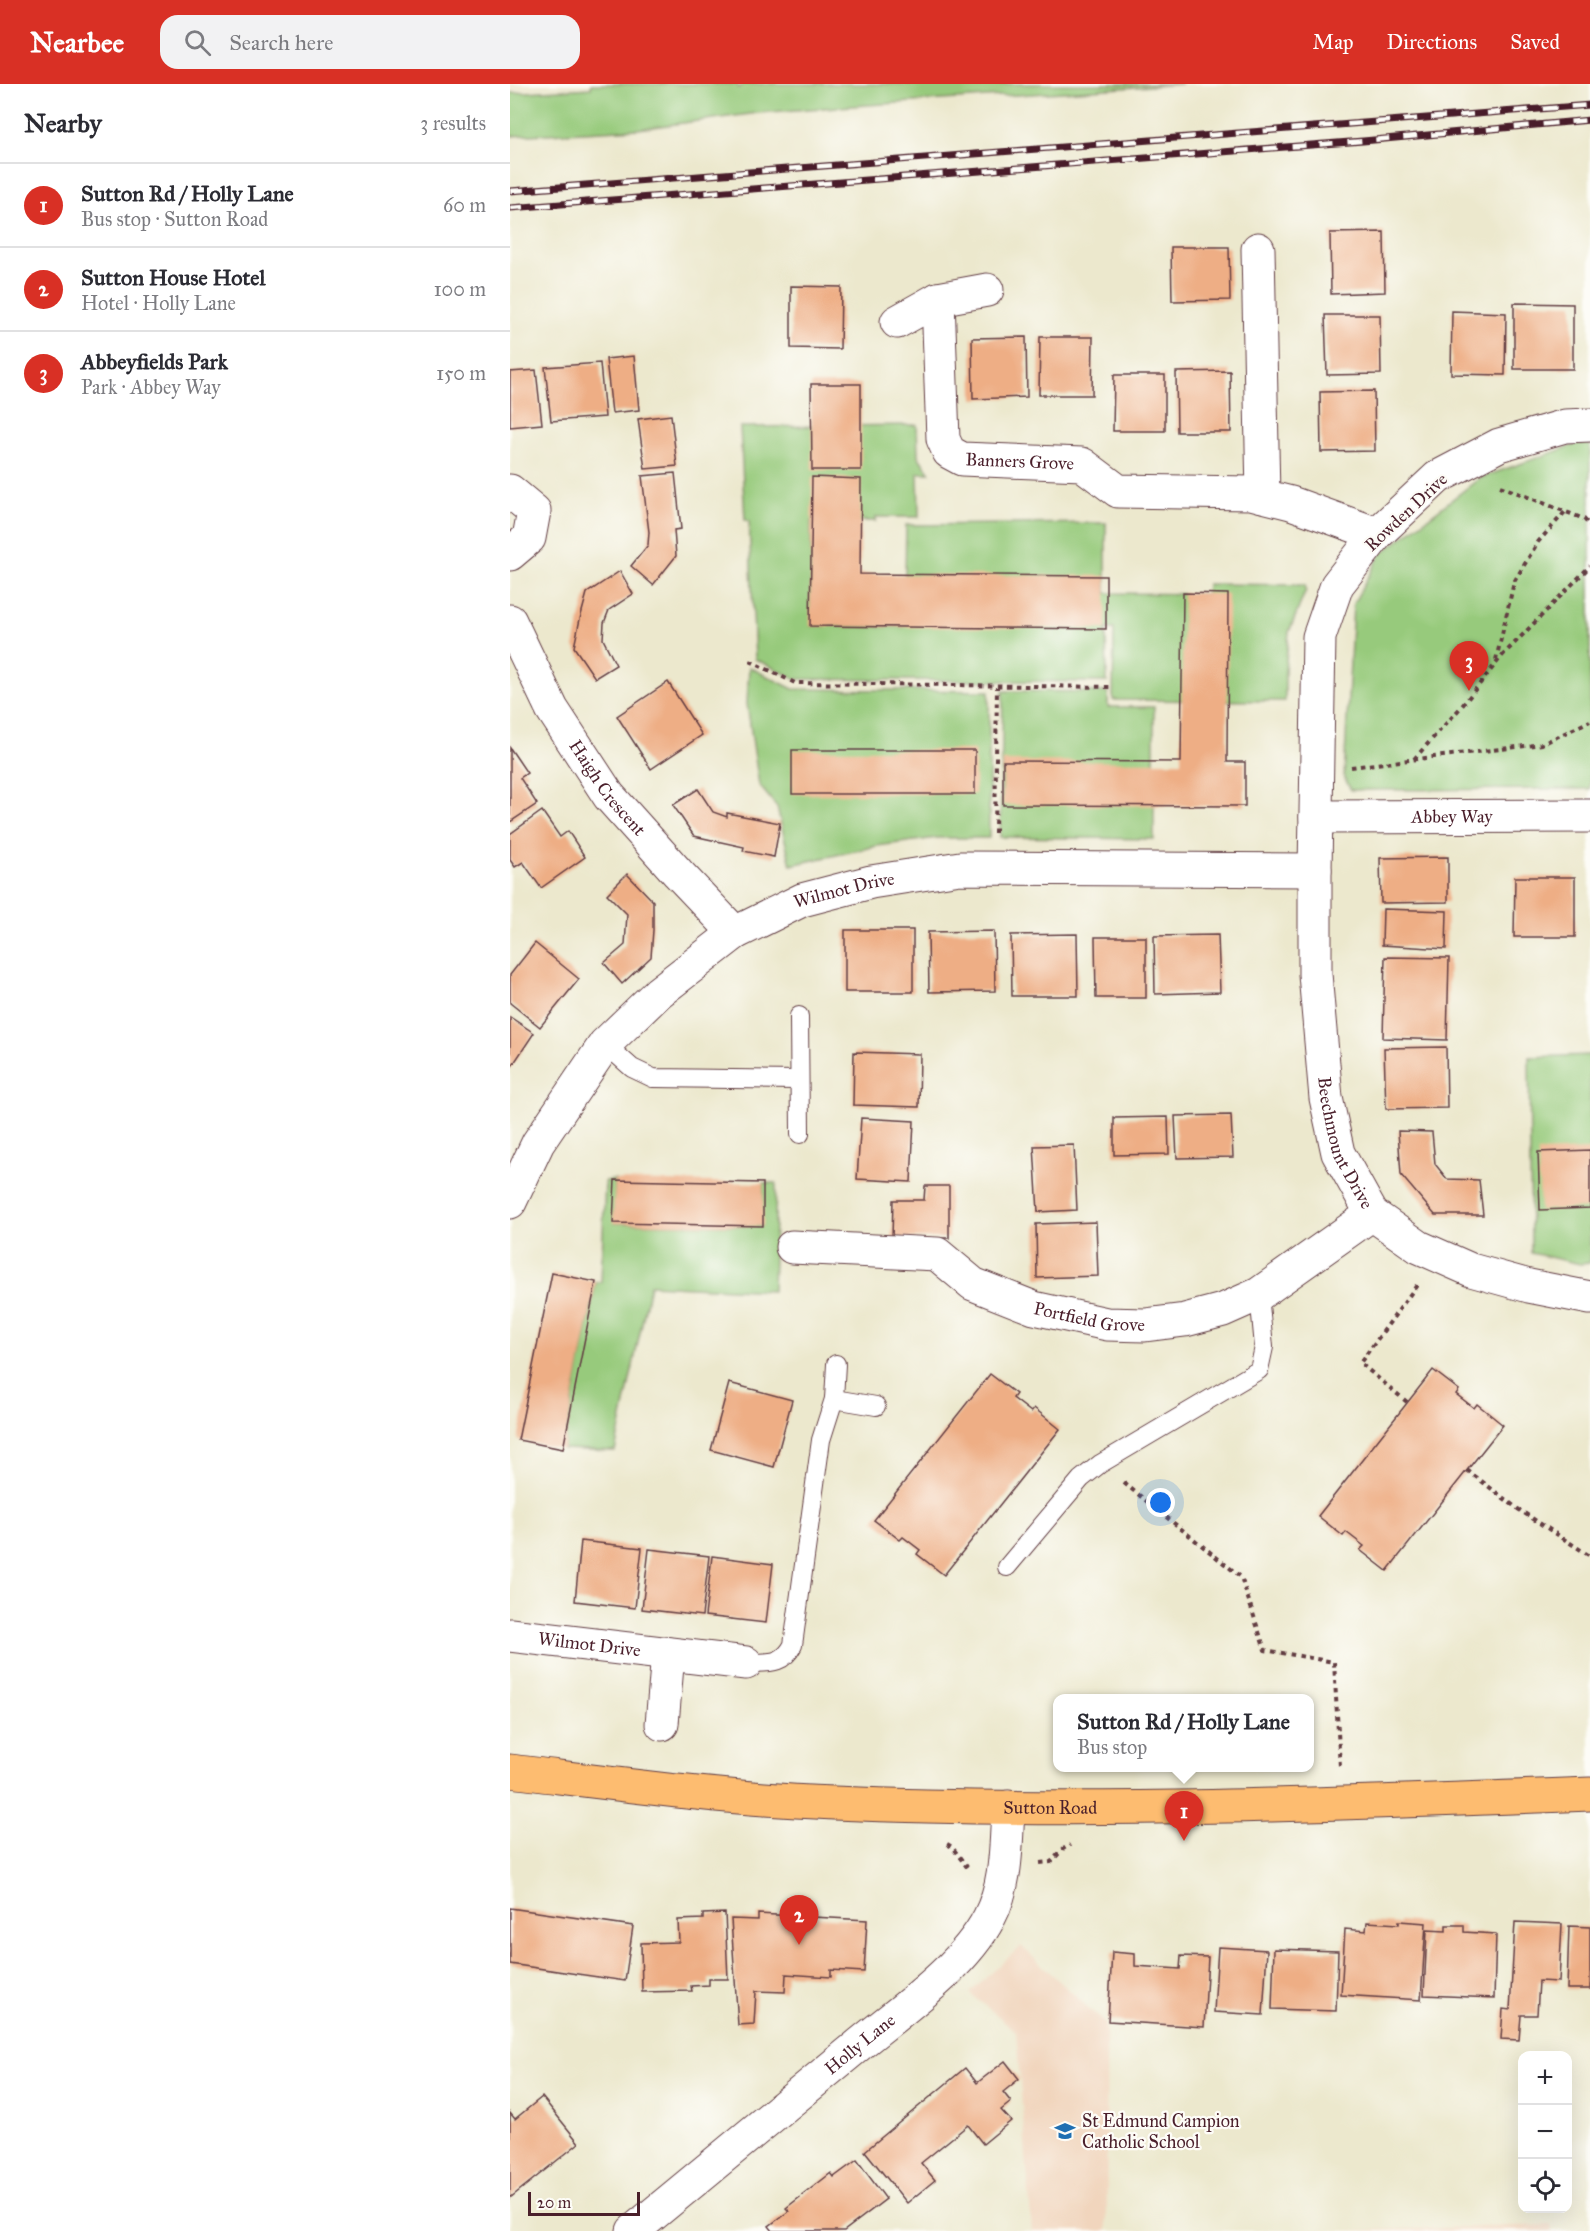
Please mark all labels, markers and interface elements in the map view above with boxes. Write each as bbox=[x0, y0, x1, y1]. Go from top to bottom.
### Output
search box bbox=[160, 15, 580, 69]
text: Nearbee bbox=[30, 25, 124, 60]
icon: search bbox=[181, 26, 214, 59]
text: Search here bbox=[229, 29, 333, 56]
text: Map bbox=[1313, 29, 1354, 55]
text: Directions bbox=[1387, 29, 1477, 55]
text: Saved bbox=[1510, 29, 1560, 55]
text: Nearby bbox=[24, 107, 102, 139]
text: 3 results bbox=[420, 111, 486, 135]
text: Sutton Rd / Holly Lane bbox=[81, 180, 294, 207]
text: 1 bbox=[40, 193, 47, 217]
text: 60 m bbox=[443, 193, 486, 217]
text: Bus stop · Sutton Road bbox=[81, 207, 268, 231]
text: Sutton House Hotel bbox=[81, 264, 265, 291]
text: 2 bbox=[39, 277, 48, 301]
text: 100 m bbox=[434, 277, 486, 301]
text: Hotel · Holly Lane bbox=[81, 291, 236, 315]
text: Abbeyfields Park bbox=[81, 348, 228, 375]
text: 3 bbox=[40, 361, 48, 385]
text: 150 m bbox=[436, 361, 486, 385]
text: Park · Abbey Way bbox=[81, 375, 221, 399]
street label: Banners Grove bbox=[965, 448, 1074, 475]
street label: Rowden Drive bbox=[1360, 468, 1452, 556]
pin: 3 bbox=[1450, 642, 1488, 691]
street label: Haigh Crescent bbox=[564, 736, 651, 841]
street label: Abbey Way bbox=[1410, 805, 1493, 828]
street label: Wilmot Drive bbox=[791, 867, 896, 913]
street label: Beechmount Drive bbox=[1313, 1076, 1378, 1213]
street label: Portfield Grove bbox=[1032, 1297, 1145, 1336]
your location bbox=[1146, 1488, 1175, 1517]
street label: Wilmot Drive bbox=[537, 1627, 642, 1661]
popup bbox=[1053, 1694, 1314, 1772]
text: Sutton Rd / Holly Lane bbox=[1077, 1708, 1290, 1735]
text: Bus stop bbox=[1077, 1735, 1147, 1759]
pin: 1 bbox=[1164, 1792, 1204, 1841]
street label: Sutton Road bbox=[1003, 1796, 1097, 1819]
pin: 2 bbox=[780, 1896, 818, 1945]
street label: Holly Lane bbox=[820, 2009, 900, 2079]
map controls bbox=[1518, 2051, 1572, 2213]
button: + bbox=[1518, 2051, 1572, 2105]
button: − bbox=[1518, 2105, 1572, 2159]
place label: St Edmund Campion Catholic School bbox=[1082, 2110, 1240, 2153]
school or university icon: St Edmund Campion Catholic School bbox=[1053, 2119, 1077, 2143]
button: locate bbox=[1518, 2159, 1572, 2213]
scale bar bbox=[528, 2189, 640, 2216]
text: 20 m bbox=[537, 2193, 571, 2212]

